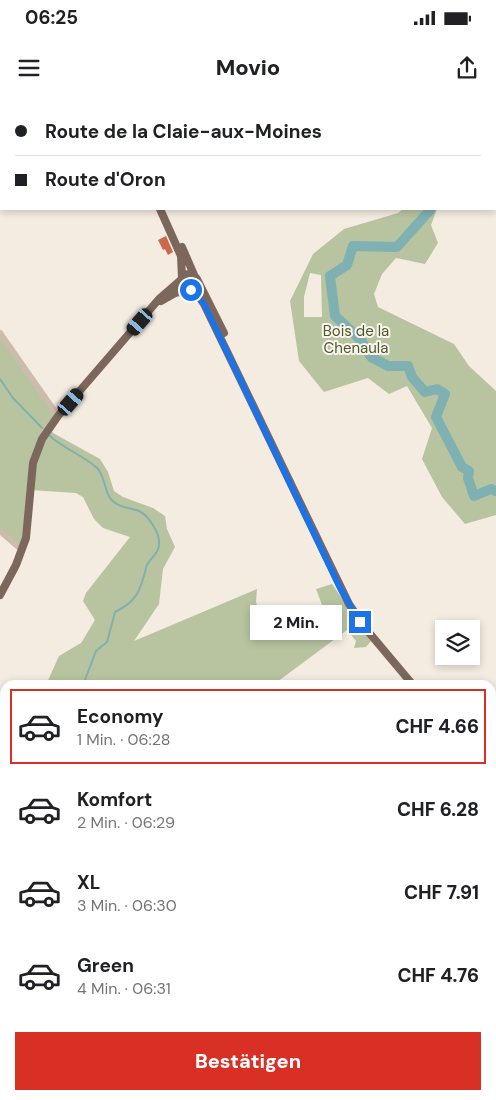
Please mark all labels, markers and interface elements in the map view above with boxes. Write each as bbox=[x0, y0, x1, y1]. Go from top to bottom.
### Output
text: 06:25 bbox=[25, 5, 78, 30]
text: Movio bbox=[216, 53, 280, 82]
icon: menu bbox=[15, 54, 43, 82]
icon: share bbox=[453, 54, 481, 82]
text: Route de la Claie-aux-Moines bbox=[45, 119, 322, 144]
text: Route d'Oron bbox=[45, 167, 166, 192]
route start bbox=[180, 279, 202, 301]
car bbox=[124, 306, 155, 338]
park label: Bois de la Chenaula bbox=[323, 321, 389, 358]
car bbox=[55, 386, 86, 418]
callout: 2 Min. bbox=[250, 604, 342, 640]
route end bbox=[349, 611, 371, 633]
text: 2 Min. bbox=[273, 612, 319, 633]
map controls bbox=[435, 620, 480, 665]
button: layers bbox=[435, 620, 480, 665]
icon: car bbox=[17, 704, 62, 749]
text: Economy bbox=[77, 704, 164, 729]
text: CHF 4.66 bbox=[395, 714, 479, 739]
text: 1 Min. · 06:28 bbox=[77, 729, 170, 750]
icon: car bbox=[17, 787, 62, 832]
text: Komfort bbox=[77, 787, 152, 812]
text: CHF 6.28 bbox=[397, 797, 479, 822]
text: 2 Min. · 06:29 bbox=[77, 812, 175, 833]
icon: car bbox=[17, 870, 62, 915]
text: XL bbox=[77, 870, 100, 895]
text: CHF 7.91 bbox=[404, 880, 479, 905]
text: 3 Min. · 06:30 bbox=[77, 895, 177, 916]
icon: car bbox=[17, 953, 62, 998]
text: Green bbox=[77, 953, 134, 978]
text: CHF 4.76 bbox=[397, 963, 479, 988]
text: 4 Min. · 06:31 bbox=[77, 978, 171, 999]
button: Bestätigen bbox=[15, 1032, 481, 1090]

